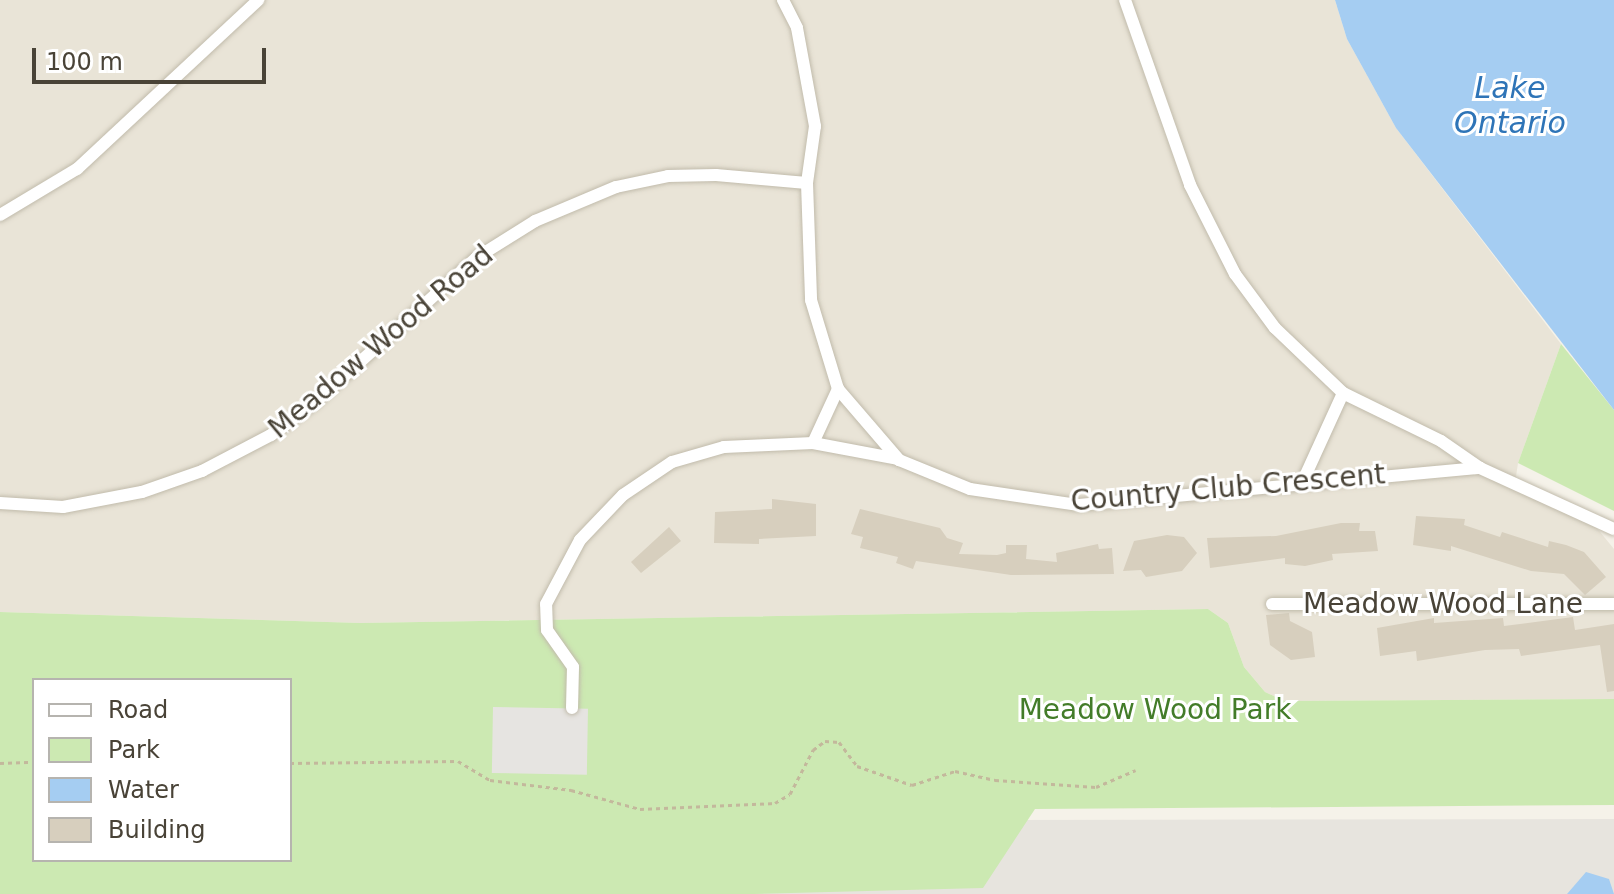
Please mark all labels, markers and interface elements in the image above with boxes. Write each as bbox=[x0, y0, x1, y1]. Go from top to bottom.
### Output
scale bar bbox=[36, 32, 270, 82]
text: 100 m bbox=[46, 48, 123, 76]
water label: Lake Ontario bbox=[1454, 70, 1566, 140]
street label: Meadow Wood Road bbox=[262, 238, 500, 446]
street label: Country Club Crescent bbox=[1069, 458, 1387, 518]
street label: Meadow Wood Lane bbox=[1303, 587, 1583, 621]
legend bbox=[32, 678, 292, 862]
park label: Meadow Wood Park bbox=[1019, 693, 1291, 727]
text: Road bbox=[108, 696, 168, 724]
text: Park bbox=[108, 736, 160, 764]
text: Water bbox=[108, 776, 179, 804]
text: Building bbox=[108, 816, 205, 844]

